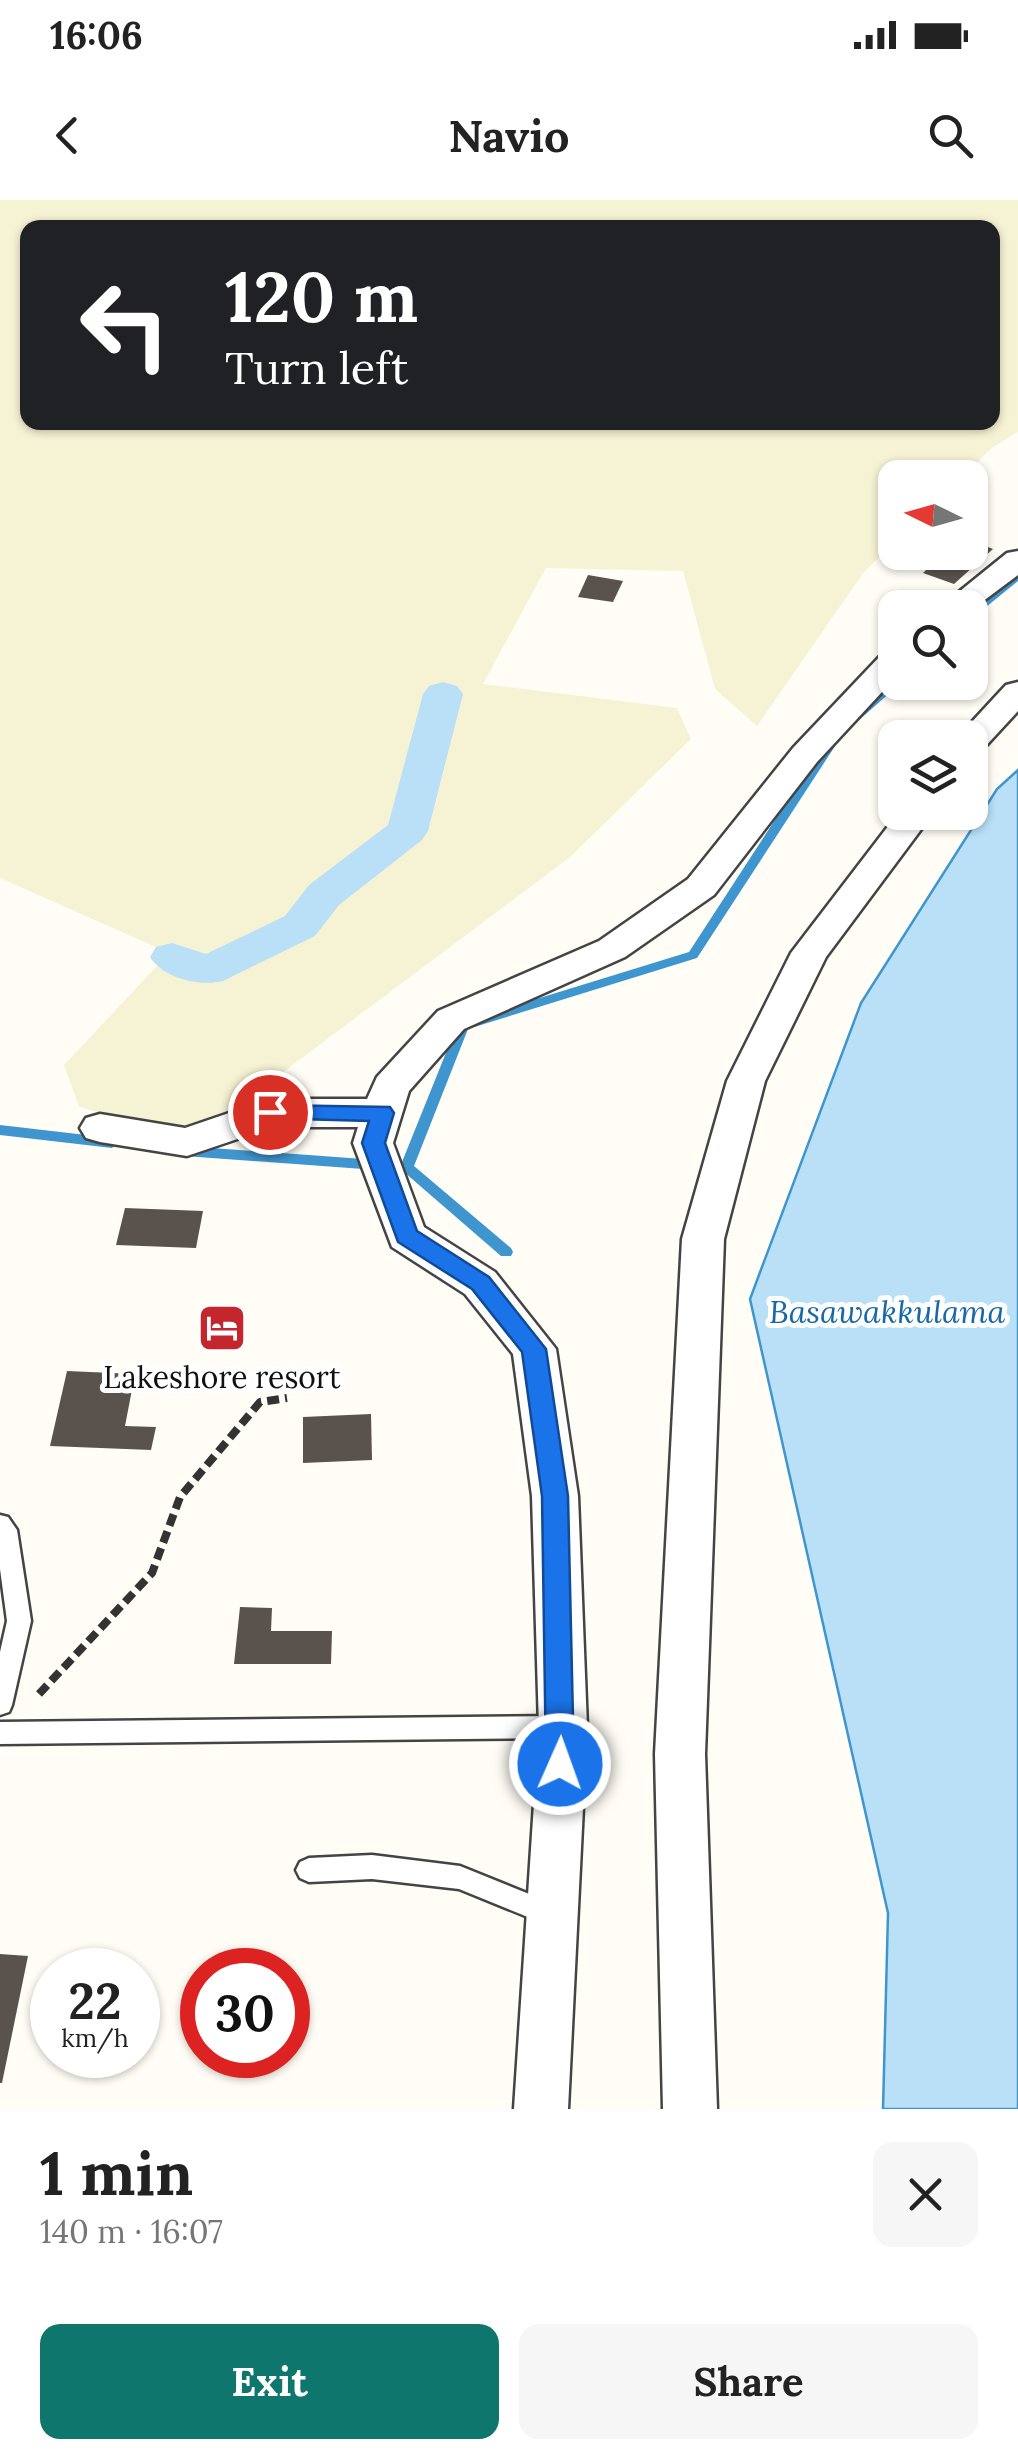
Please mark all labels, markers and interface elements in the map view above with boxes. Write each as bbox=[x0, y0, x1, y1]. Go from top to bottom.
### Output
text: 16:06 bbox=[50, 11, 143, 59]
text: Navio bbox=[448, 107, 570, 164]
icon: back bbox=[40, 108, 95, 163]
icon: search bbox=[923, 108, 978, 163]
text: 120 m bbox=[225, 252, 418, 341]
icon: left bbox=[60, 260, 190, 390]
text: Turn left bbox=[225, 339, 408, 396]
north arrow bbox=[878, 460, 988, 570]
map controls bbox=[878, 460, 988, 830]
button: search bbox=[878, 590, 988, 700]
button: layers bbox=[878, 720, 988, 830]
pin bbox=[228, 1070, 313, 1155]
icon: arrive bbox=[243, 1085, 298, 1140]
water label: Basawakkulama bbox=[769, 1291, 1006, 1332]
hotel icon: Lakeshore resort bbox=[196, 1302, 248, 1354]
place label: Lakeshore resort bbox=[103, 1358, 341, 1396]
position arrow bbox=[508, 1712, 612, 1816]
speed limit sign: 30 bbox=[180, 1948, 310, 2078]
text: 22 bbox=[68, 1969, 122, 2033]
text: km/h bbox=[61, 2022, 129, 2054]
text: 1 min bbox=[40, 2135, 193, 2211]
button: close bbox=[873, 2142, 978, 2247]
text: 140 m · 16:07 bbox=[40, 2211, 223, 2252]
button: Exit bbox=[40, 2324, 499, 2439]
button: Share bbox=[519, 2324, 978, 2439]

